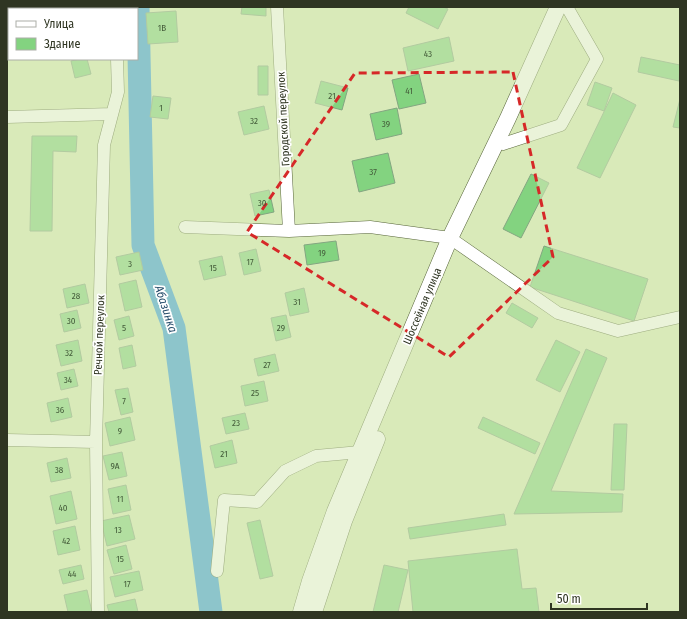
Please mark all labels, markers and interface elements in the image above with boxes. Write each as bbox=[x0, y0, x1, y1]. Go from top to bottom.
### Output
legend bbox=[8, 8, 138, 60]
text: Улица bbox=[43, 17, 74, 31]
house number: 1В bbox=[158, 23, 166, 33]
text: Здание bbox=[44, 37, 80, 51]
house number: 43 bbox=[424, 49, 432, 59]
street label: Городской переулок bbox=[274, 70, 292, 167]
house number: 41 bbox=[405, 86, 413, 96]
house number: 21 bbox=[328, 91, 336, 101]
house number: 1 bbox=[159, 103, 163, 113]
house number: 32 bbox=[250, 116, 258, 126]
house number: 39 bbox=[382, 119, 390, 129]
house number: 37 bbox=[369, 167, 377, 177]
house number: 30 bbox=[258, 198, 267, 208]
house number: 19 bbox=[318, 248, 326, 258]
house number: 17 bbox=[246, 257, 254, 267]
house number: 3 bbox=[128, 259, 132, 269]
house number: 15 bbox=[209, 263, 217, 273]
street label: Шоссейная улица bbox=[400, 266, 444, 346]
water label: Абазинка bbox=[152, 283, 180, 334]
house number: 28 bbox=[72, 291, 81, 301]
street label: Речной переулок bbox=[92, 294, 107, 375]
house number: 31 bbox=[293, 297, 301, 307]
house number: 30 bbox=[67, 316, 76, 326]
house number: 5 bbox=[122, 323, 126, 333]
house number: 29 bbox=[277, 323, 285, 333]
house number: 32 bbox=[65, 348, 73, 358]
house number: 27 bbox=[263, 360, 271, 370]
house number: 34 bbox=[64, 375, 73, 385]
house number: 25 bbox=[251, 388, 259, 398]
house number: 7 bbox=[122, 396, 126, 406]
house number: 36 bbox=[56, 405, 65, 415]
house number: 23 bbox=[232, 418, 240, 428]
house number: 9 bbox=[118, 426, 122, 436]
house number: 21 bbox=[220, 449, 228, 459]
house number: 9А bbox=[110, 461, 120, 471]
house number: 38 bbox=[55, 465, 64, 475]
house number: 11 bbox=[117, 494, 123, 504]
house number: 40 bbox=[58, 503, 68, 513]
house number: 13 bbox=[114, 525, 122, 535]
house number: 42 bbox=[62, 536, 70, 546]
house number: 15 bbox=[116, 554, 124, 564]
house number: 44 bbox=[68, 569, 77, 579]
house number: 17 bbox=[123, 579, 131, 589]
scale bar bbox=[551, 585, 647, 611]
text: 50 m bbox=[557, 592, 581, 606]

